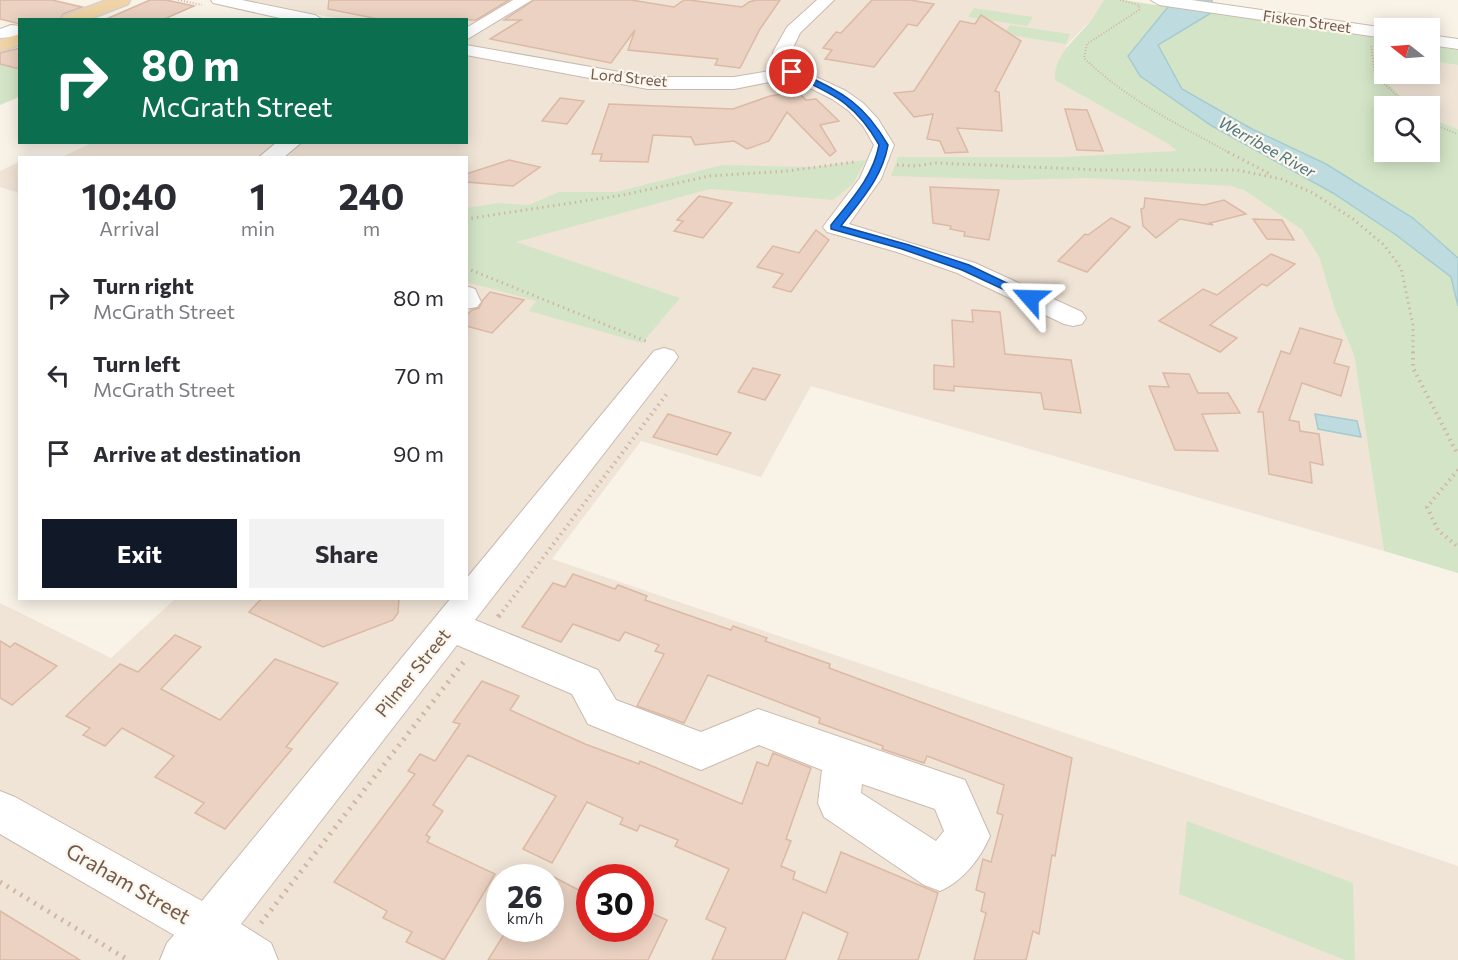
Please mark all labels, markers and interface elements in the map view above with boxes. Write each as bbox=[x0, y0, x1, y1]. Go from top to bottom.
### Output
street label: Fisken Street bbox=[1262, 6, 1352, 36]
north arrow bbox=[1374, 18, 1440, 84]
map controls bbox=[1374, 18, 1440, 162]
text: 80 m bbox=[141, 38, 240, 90]
icon: right bbox=[42, 42, 120, 120]
pin bbox=[766, 46, 817, 97]
icon: arrive bbox=[775, 55, 808, 88]
street label: Lord Street bbox=[590, 64, 668, 90]
text: McGrath Street bbox=[141, 90, 333, 123]
button: search bbox=[1374, 96, 1440, 162]
water label: Werribee River bbox=[1215, 112, 1320, 181]
text: 10:40 bbox=[82, 173, 177, 217]
text: 1 bbox=[250, 173, 266, 217]
text: 240 bbox=[338, 173, 404, 217]
text: Arrival bbox=[99, 216, 160, 240]
text: min bbox=[241, 216, 275, 240]
text: m bbox=[363, 216, 380, 240]
position arrow bbox=[998, 266, 1062, 330]
text: Turn right bbox=[93, 272, 194, 299]
icon: right bbox=[42, 281, 75, 314]
text: 80 m bbox=[393, 284, 444, 311]
text: McGrath Street bbox=[93, 299, 235, 323]
text: Turn left bbox=[93, 350, 180, 377]
icon: left bbox=[42, 359, 75, 392]
text: 70 m bbox=[395, 362, 444, 389]
text: McGrath Street bbox=[93, 377, 235, 401]
icon: arrive bbox=[42, 437, 75, 470]
text: Arrive at destination bbox=[93, 440, 301, 467]
text: 90 m bbox=[393, 440, 444, 467]
button: Exit bbox=[42, 519, 237, 588]
button: Share bbox=[249, 519, 444, 588]
street label: Pilmer Street bbox=[370, 624, 455, 721]
street label: Graham Street bbox=[62, 837, 195, 928]
speed limit sign: 30 bbox=[576, 864, 654, 942]
text: 26 bbox=[507, 877, 543, 914]
text: km/h bbox=[507, 909, 543, 927]

